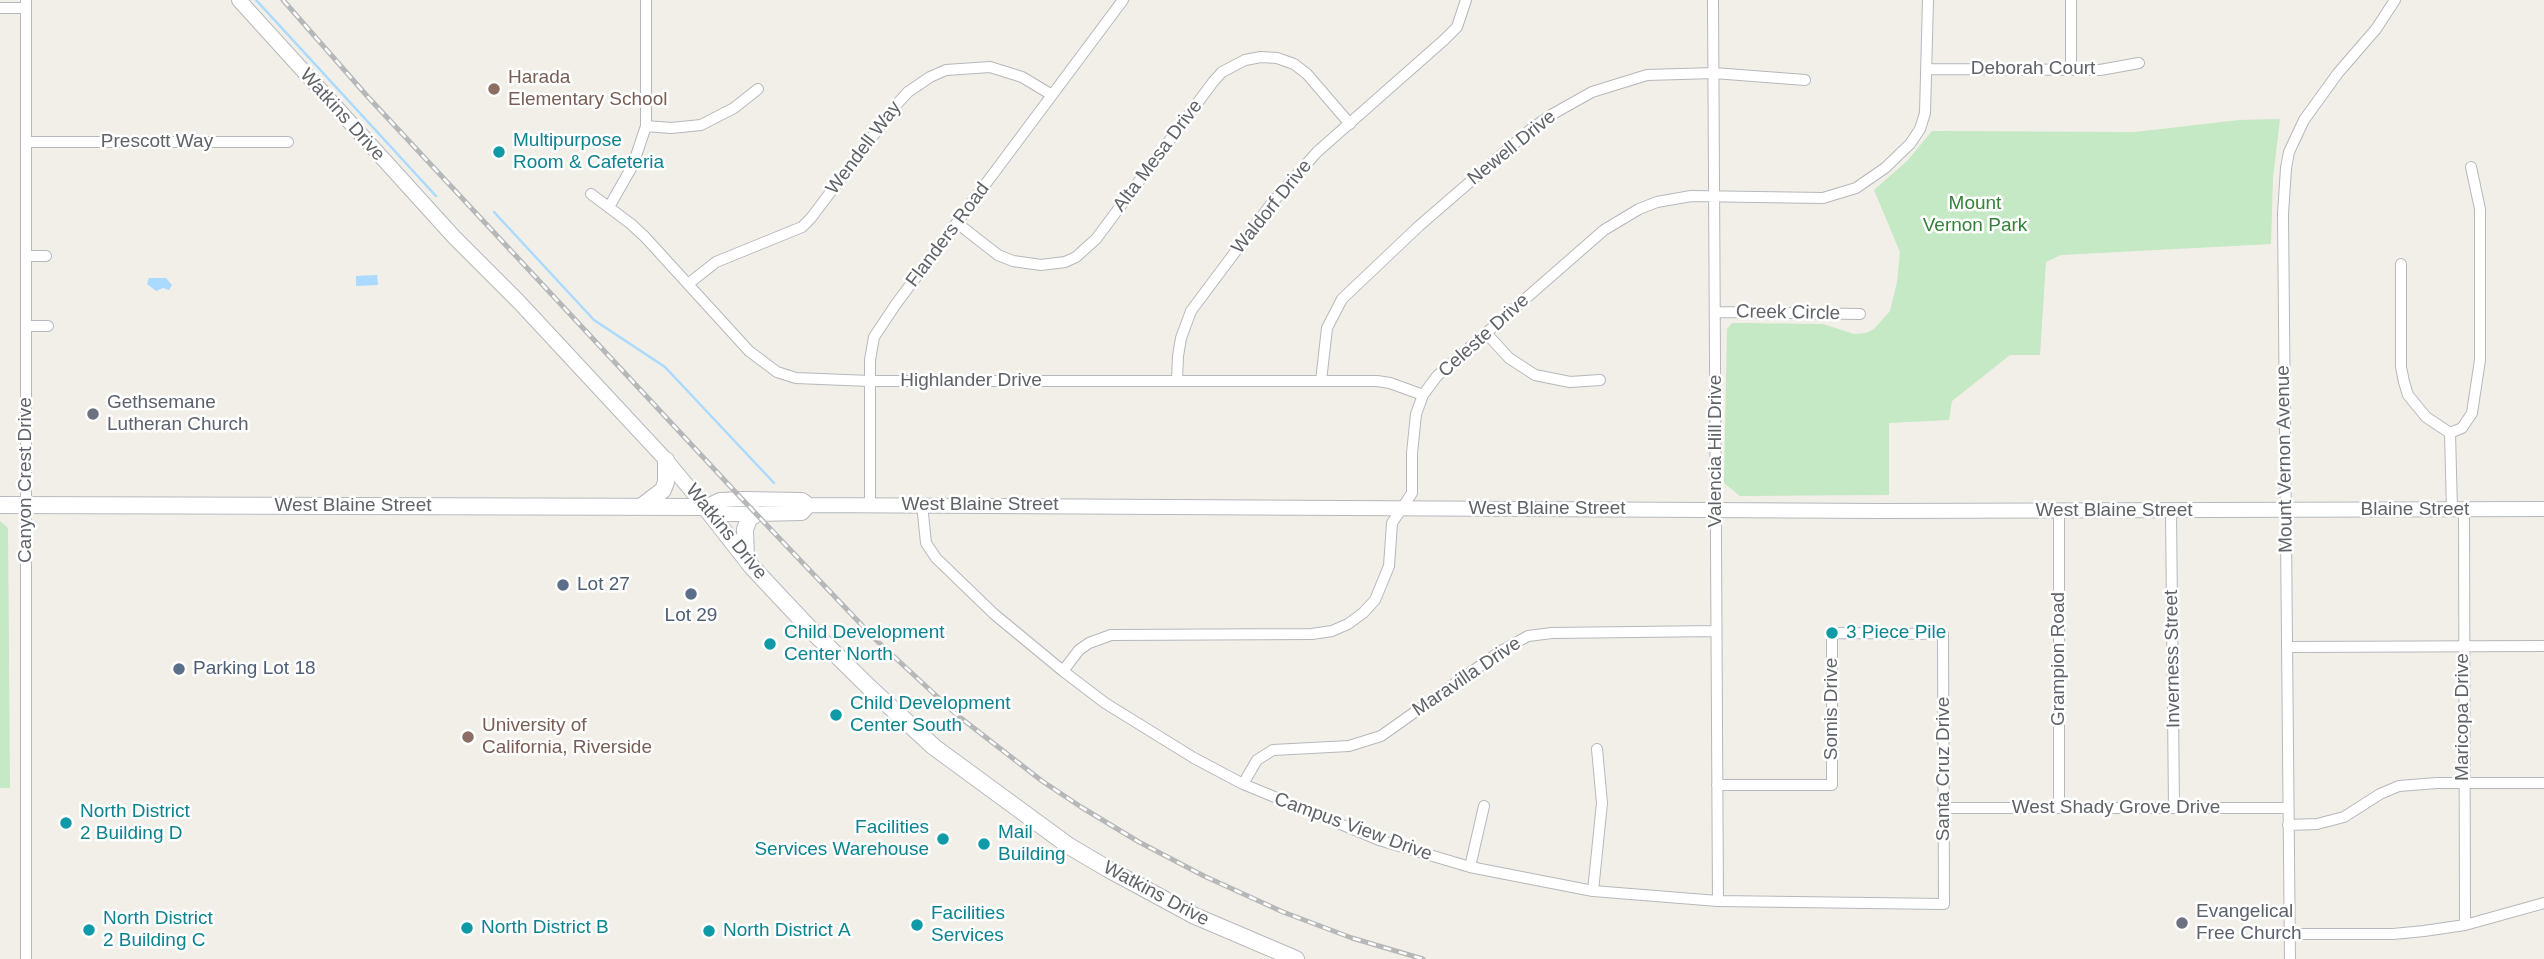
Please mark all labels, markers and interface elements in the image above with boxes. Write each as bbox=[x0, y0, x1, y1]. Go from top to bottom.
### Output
street label: Deborah Court bbox=[1971, 58, 2095, 80]
street label: Watkins Drive bbox=[295, 64, 389, 166]
place label: Harada Elementary School bbox=[508, 67, 667, 111]
marker: Harada Elementary School bbox=[486, 81, 502, 97]
street label: Alta Mesa Drive bbox=[1109, 96, 1207, 216]
street label: Wendell Way bbox=[822, 97, 906, 199]
street label: Newell Drive bbox=[1463, 106, 1561, 190]
place label: Multipurpose Room & Cafeteria bbox=[513, 130, 664, 174]
street label: Prescott Way bbox=[101, 131, 213, 153]
marker: Multipurpose Room & Cafeteria bbox=[491, 144, 507, 160]
street label: Waldorf Drive bbox=[1227, 155, 1317, 259]
street label: Flanders Road bbox=[901, 178, 995, 292]
park label: Mount Vernon Park bbox=[1923, 193, 2027, 237]
street label: Celeste Drive bbox=[1434, 289, 1534, 383]
street label: Creek Circle bbox=[1736, 301, 1840, 325]
street label: Mount Vernon Avenue bbox=[2272, 365, 2298, 553]
street label: Highlander Drive bbox=[900, 370, 1042, 392]
street label: Valencia Hill Drive bbox=[1705, 375, 1727, 527]
place label: Gethsemane Lutheran Church bbox=[107, 392, 249, 436]
street label: Canyon Crest Drive bbox=[15, 397, 37, 563]
marker: Gethsemane Lutheran Church bbox=[85, 406, 101, 422]
street label: Watkins Drive bbox=[680, 480, 772, 584]
street label: West Blaine Street bbox=[901, 494, 1059, 516]
street label: West Blaine Street bbox=[274, 495, 432, 517]
street label: West Blaine Street bbox=[1468, 498, 1626, 520]
street label: Blaine Street bbox=[2361, 499, 2469, 521]
street label: West Blaine Street bbox=[2035, 500, 2193, 522]
place label: Lot 27 bbox=[577, 574, 630, 596]
marker: Lot 27 bbox=[555, 577, 571, 593]
marker: Lot 29 bbox=[683, 586, 699, 602]
street label: Inverness Street bbox=[2160, 590, 2186, 728]
street label: Grampion Road bbox=[2048, 592, 2070, 726]
place label: Lot 29 bbox=[665, 605, 717, 627]
place label: Child Development Center North bbox=[784, 622, 945, 666]
place label: 3 Piece Pile bbox=[1846, 622, 1946, 644]
marker: 3 Piece Pile bbox=[1824, 625, 1840, 641]
street label: Maravilla Drive bbox=[1409, 632, 1525, 722]
marker: Child Development Center North bbox=[762, 636, 778, 652]
street label: Maricopa Drive bbox=[2452, 653, 2474, 781]
place label: Parking Lot 18 bbox=[193, 658, 316, 680]
street label: Somis Drive bbox=[1821, 658, 1843, 760]
marker: Parking Lot 18 bbox=[171, 661, 187, 677]
place label: Child Development Center South bbox=[850, 693, 1011, 737]
street label: Santa Cruz Drive bbox=[1933, 697, 1955, 841]
marker: Child Development Center South bbox=[828, 707, 844, 723]
place label: University of California, Riverside bbox=[482, 715, 652, 759]
marker: University of California, Riverside bbox=[460, 729, 476, 745]
street label: Campus View Drive bbox=[1271, 788, 1435, 866]
street label: West Shady Grove Drive bbox=[2012, 797, 2220, 819]
place label: North District 2 Building D bbox=[80, 801, 190, 845]
marker: North District 2 Building D bbox=[58, 815, 74, 831]
place label: Facilities Services Warehouse bbox=[754, 817, 929, 861]
place label: Mail Building bbox=[998, 822, 1066, 866]
marker: Facilities Services Warehouse bbox=[935, 831, 951, 847]
marker: Mail Building bbox=[976, 836, 992, 852]
street label: Watkins Drive bbox=[1099, 857, 1213, 931]
place label: Evangelical Free Church bbox=[2196, 901, 2302, 945]
place label: Facilities Services bbox=[931, 903, 1005, 947]
place label: North District 2 Building C bbox=[103, 908, 213, 952]
marker: Evangelical Free Church bbox=[2174, 915, 2190, 931]
place label: North District B bbox=[481, 917, 609, 939]
marker: Facilities Services bbox=[909, 917, 925, 933]
marker: North District B bbox=[459, 920, 475, 936]
place label: North District A bbox=[723, 920, 851, 942]
marker: North District 2 Building C bbox=[81, 922, 97, 938]
marker: North District A bbox=[701, 923, 717, 939]

